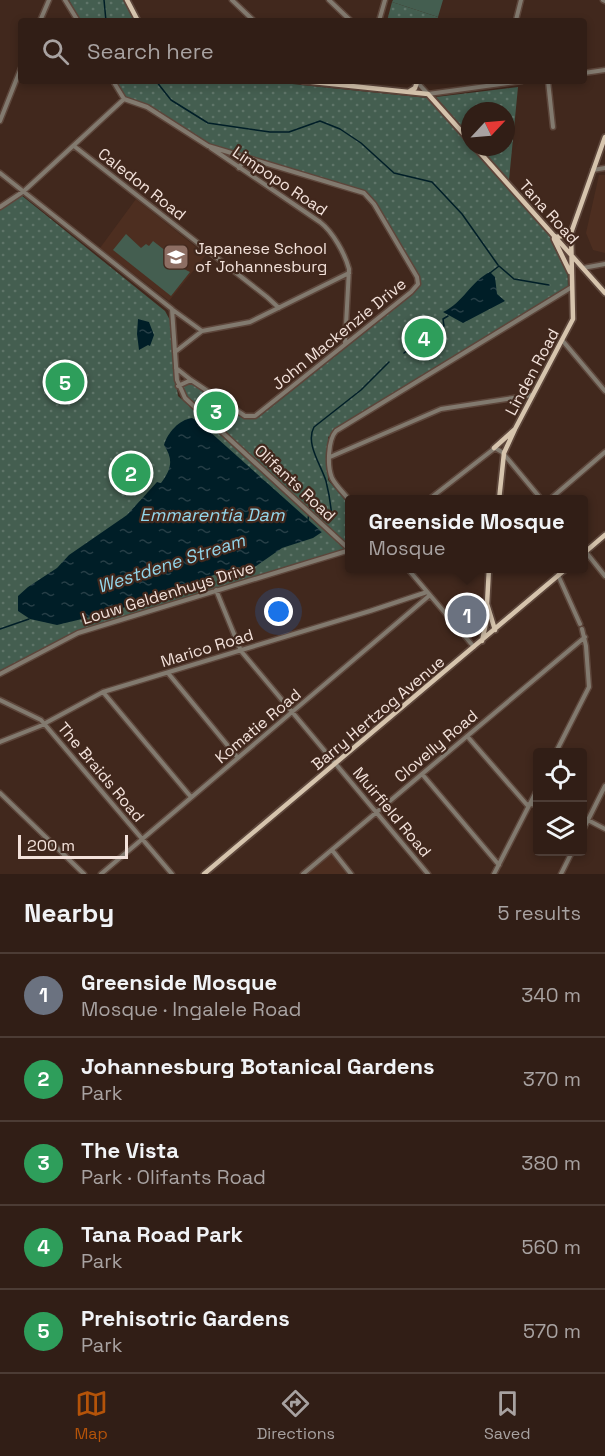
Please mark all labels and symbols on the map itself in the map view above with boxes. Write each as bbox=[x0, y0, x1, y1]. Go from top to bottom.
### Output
north arrow bbox=[461, 102, 515, 156]
street label: Limpopo Road bbox=[228, 141, 332, 221]
street label: Caledon Road bbox=[94, 143, 190, 225]
street label: Tana Road bbox=[515, 175, 583, 249]
place label: Japanese School of Johannesburg bbox=[195, 238, 327, 277]
school or university icon: Japanese School of Johannesburg bbox=[161, 242, 191, 272]
street label: John Mackenzie Drive bbox=[268, 273, 410, 395]
pin: 4 bbox=[404, 316, 444, 360]
street label: Linden Road bbox=[500, 325, 564, 419]
pin: 5 bbox=[46, 360, 84, 404]
pin: 3 bbox=[196, 388, 236, 434]
street label: Olifants Road bbox=[250, 440, 340, 526]
pin: 2 bbox=[112, 450, 150, 496]
water label: Emmarentia Dam bbox=[140, 503, 285, 526]
water label: Westdene Stream bbox=[94, 528, 248, 598]
street label: Louw Geldenhuys Drive bbox=[79, 557, 257, 629]
pin: 1 bbox=[448, 592, 486, 638]
your location bbox=[264, 597, 293, 626]
street label: Marico Road bbox=[158, 624, 256, 672]
street label: Barry Hertzog Avenue bbox=[307, 651, 449, 775]
street label: Komatie Road bbox=[211, 684, 305, 768]
street label: Clovelly Road bbox=[390, 705, 482, 787]
street label: The Braids Road bbox=[53, 718, 149, 826]
street label: Muirfield Road bbox=[348, 763, 436, 861]
scale bar bbox=[18, 832, 128, 860]

